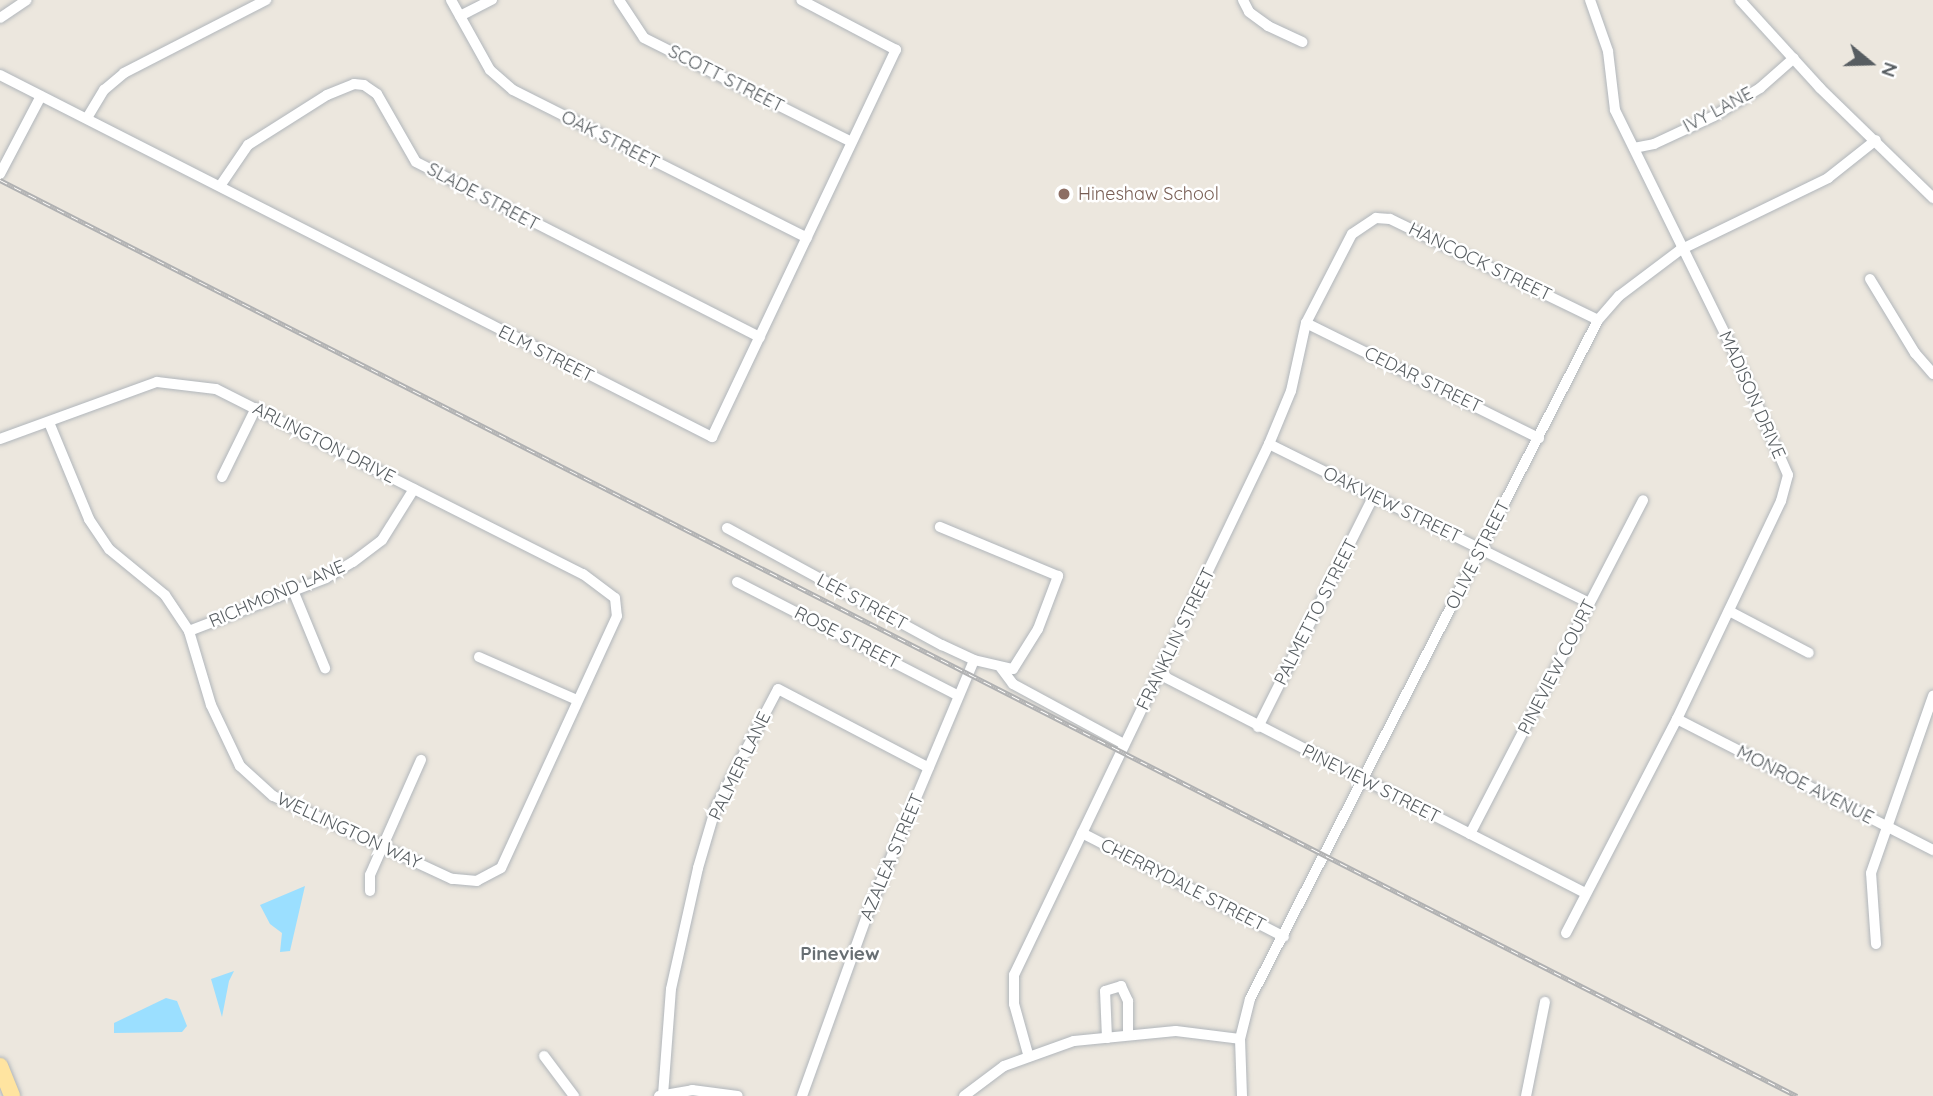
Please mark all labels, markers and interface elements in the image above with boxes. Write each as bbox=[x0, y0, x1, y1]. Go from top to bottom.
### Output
north arrow bbox=[1835, 28, 1905, 98]
street label: SCOTT STREET bbox=[665, 41, 787, 117]
text: N bbox=[1876, 59, 1903, 80]
street label: IVY LANE bbox=[1679, 83, 1757, 137]
street label: OAK STREET bbox=[558, 106, 662, 174]
street label: SLADE STREET bbox=[423, 158, 543, 236]
place label: Hineshaw School bbox=[1078, 183, 1219, 205]
marker: Hineshaw School bbox=[1056, 186, 1072, 202]
street label: HANCOCK STREET bbox=[1405, 218, 1555, 306]
street label: ELM STREET bbox=[495, 321, 597, 387]
street label: MADISON DRIVE bbox=[1714, 328, 1790, 462]
street label: CEDAR STREET bbox=[1361, 342, 1485, 418]
street label: ARLINGTON DRIVE bbox=[249, 398, 399, 488]
street label: OAKVIEW STREET bbox=[1320, 462, 1464, 548]
street label: OLIVE STREET bbox=[1441, 497, 1515, 613]
street label: PALMETTO STREET bbox=[1270, 535, 1362, 689]
street label: RICHMOND LANE bbox=[206, 556, 348, 632]
street label: FRANKLIN STREET bbox=[1132, 564, 1220, 714]
street label: LEE STREET bbox=[813, 569, 911, 635]
street label: PINEVIEW COURT bbox=[1514, 596, 1600, 738]
street label: ROSE STREET bbox=[791, 602, 903, 674]
street label: PALMER LANE bbox=[704, 708, 776, 824]
street label: PINEVIEW STREET bbox=[1298, 740, 1444, 828]
street label: MONROE AVENUE bbox=[1733, 741, 1877, 829]
street label: WELLINGTON WAY bbox=[273, 788, 425, 874]
street label: AZALEA STREET bbox=[856, 790, 928, 924]
street label: CHERRYDALE STREET bbox=[1097, 834, 1269, 936]
district label: Pineview bbox=[800, 943, 880, 965]

